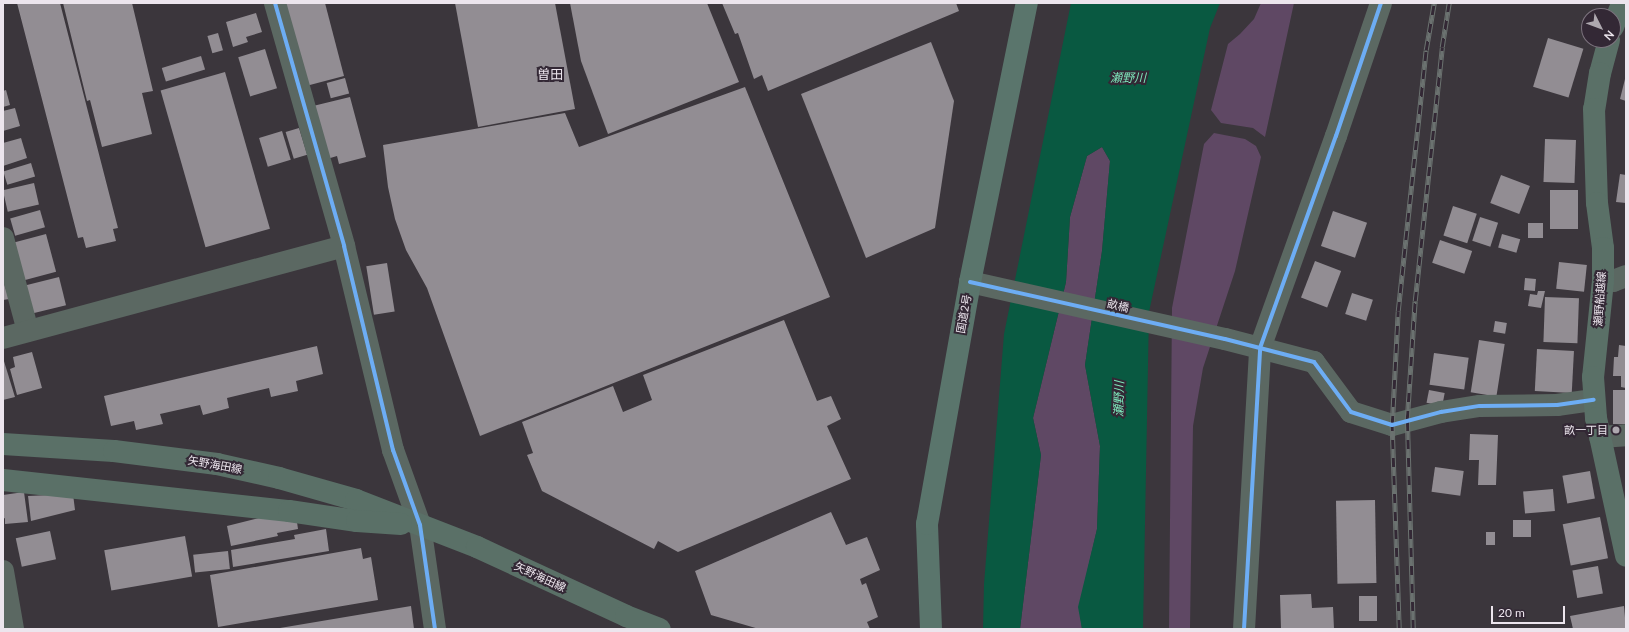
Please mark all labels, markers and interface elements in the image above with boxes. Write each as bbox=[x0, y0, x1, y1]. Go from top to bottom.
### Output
north arrow bbox=[1581, 8, 1621, 48]
text: N bbox=[1602, 28, 1617, 43]
district label: 曽田 bbox=[537, 66, 563, 82]
water label: 瀬野川 bbox=[1110, 71, 1146, 85]
street label: 瀬野船越線 bbox=[1591, 271, 1609, 327]
street label: 国道2号 bbox=[954, 293, 974, 335]
street label: 畝橋 bbox=[1106, 297, 1130, 315]
water label: 瀬野川 bbox=[1111, 381, 1127, 417]
place label: 畝一丁目 bbox=[1564, 423, 1608, 437]
marker: 畝一丁目 bbox=[1611, 425, 1621, 435]
street label: 矢野海田線 bbox=[187, 454, 243, 476]
street label: 矢野海田線 bbox=[512, 559, 568, 595]
scale bar bbox=[1493, 598, 1567, 624]
text: 20 m bbox=[1498, 605, 1525, 620]

